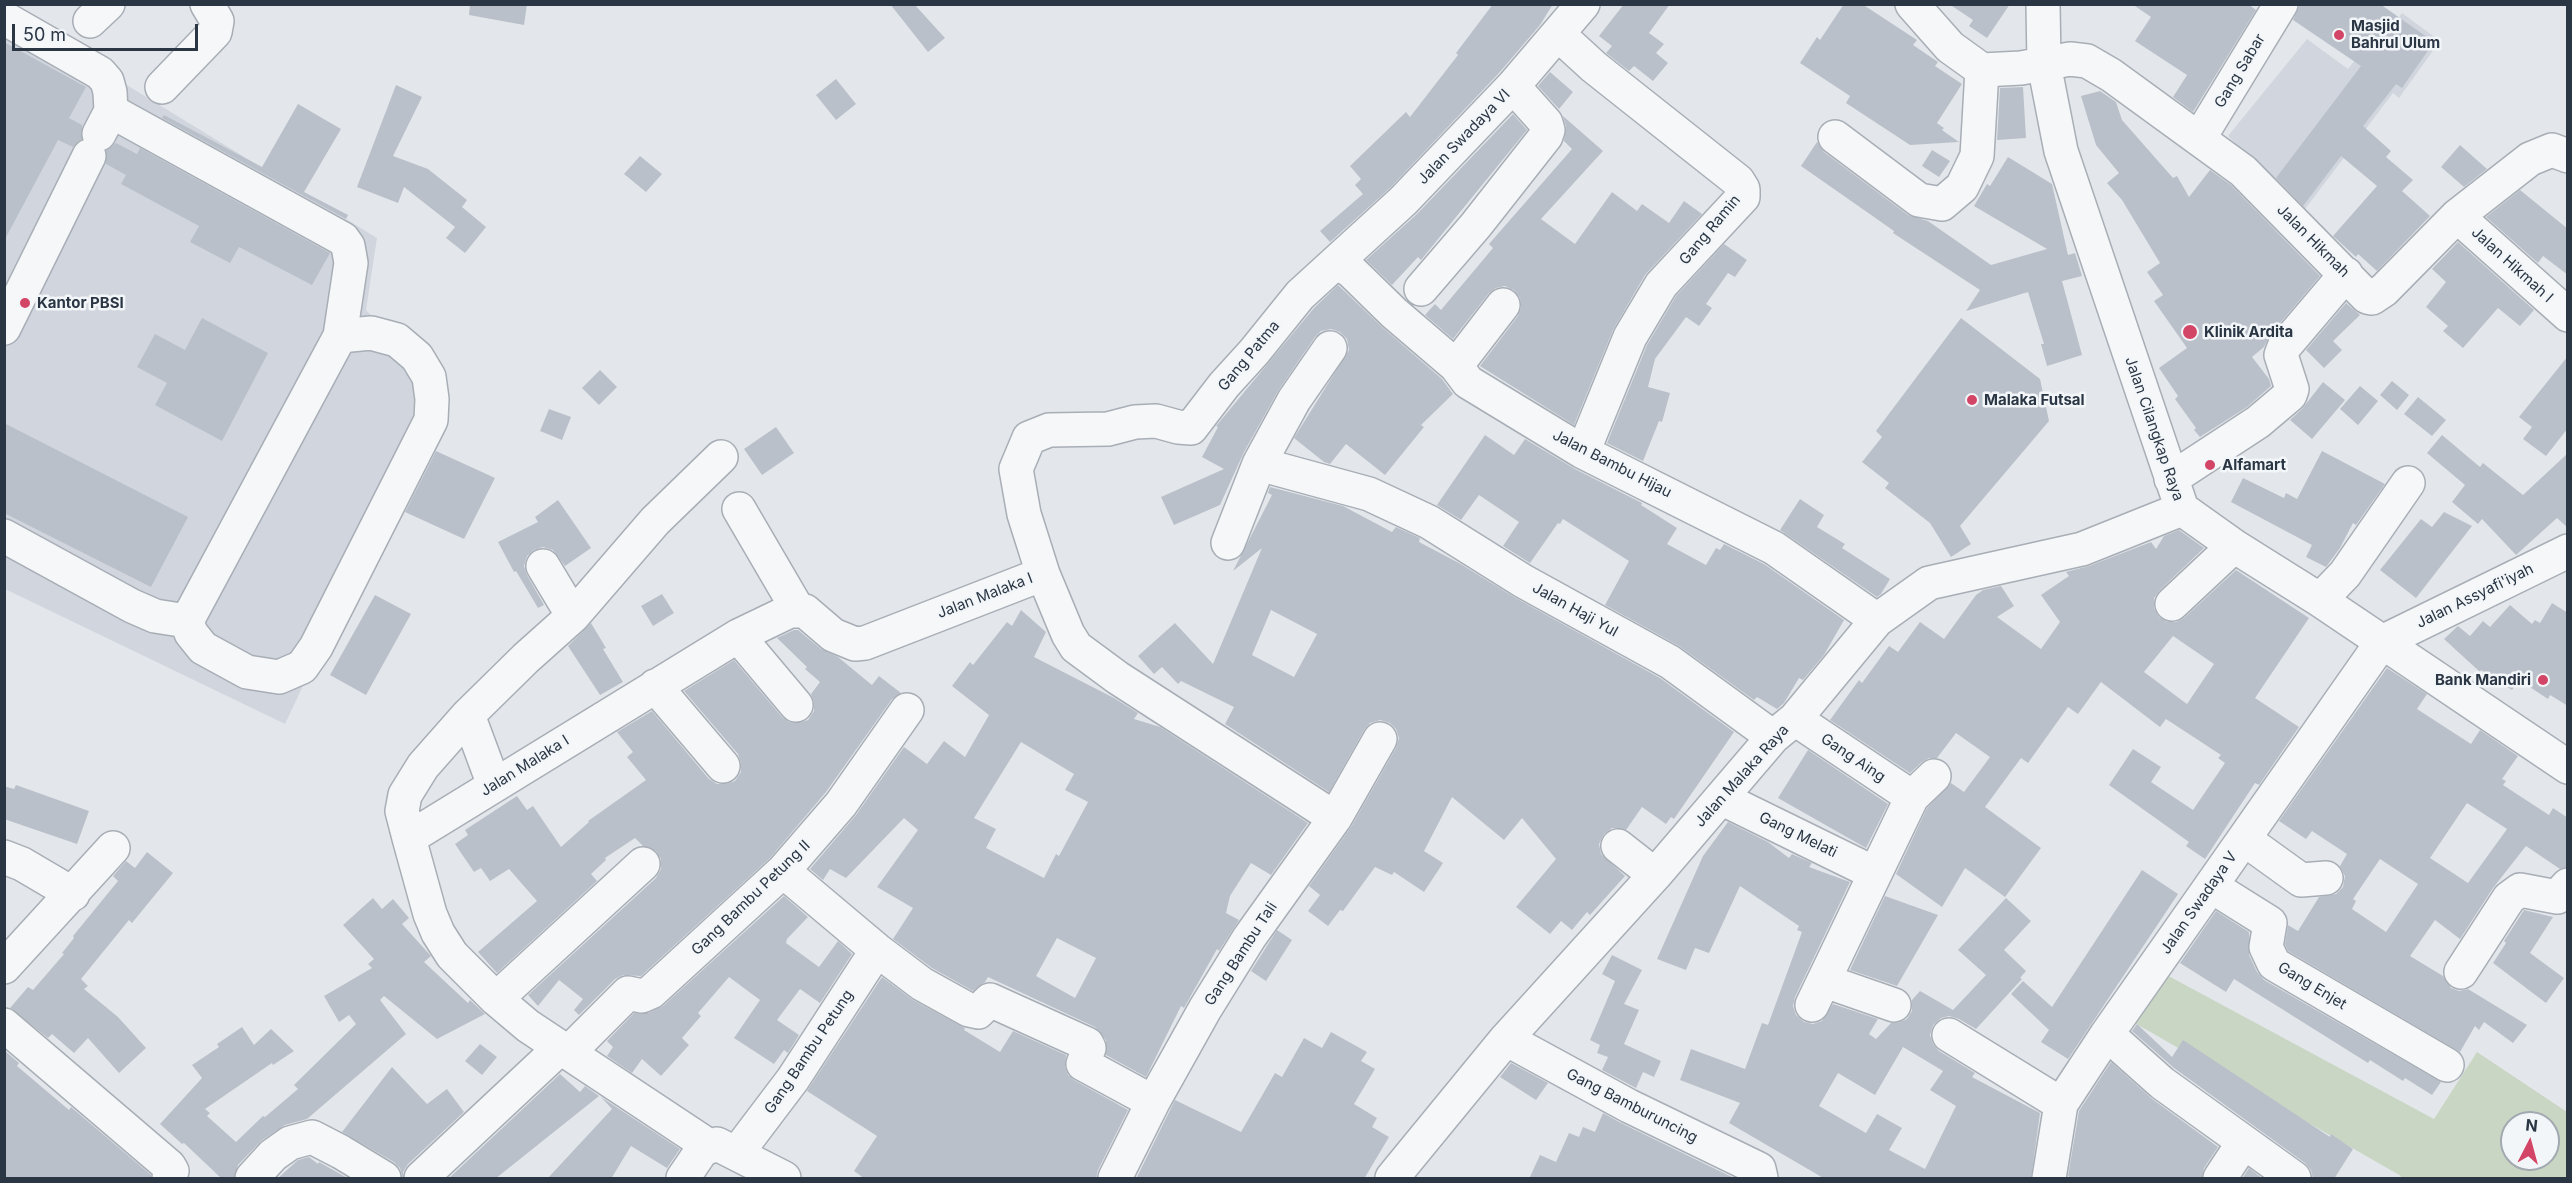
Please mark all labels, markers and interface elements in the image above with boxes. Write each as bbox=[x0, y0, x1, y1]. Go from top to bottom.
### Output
scale bar bbox=[15, 12, 201, 50]
place label: Masjid Bahrul Ulum bbox=[2351, 17, 2440, 52]
text: 50 m bbox=[23, 24, 66, 45]
marker: Masjid Bahrul Ulum bbox=[2332, 28, 2346, 42]
street label: Gang Sabar bbox=[2211, 31, 2269, 111]
street label: Jalan Swadaya VI bbox=[1414, 86, 1514, 188]
street label: Gang Ramin bbox=[1676, 191, 1744, 269]
street label: Jalan Hikmah bbox=[2273, 201, 2353, 281]
street label: Jalan Hikmah I bbox=[2467, 224, 2557, 306]
place label: Kantor PBSI bbox=[37, 294, 124, 312]
marker: Kantor PBSI bbox=[18, 296, 32, 310]
street label: Gang Patma bbox=[1214, 317, 1284, 395]
marker: Klinik Ardita bbox=[2181, 323, 2199, 341]
place label: Klinik Ardita bbox=[2204, 323, 2293, 341]
street label: Jalan Cilangkap Raya bbox=[2121, 354, 2187, 504]
place label: Malaka Futsal bbox=[1984, 391, 2085, 409]
marker: Malaka Futsal bbox=[1965, 393, 1979, 407]
street label: Jalan Bambu Hijau bbox=[1549, 426, 1675, 502]
place label: Alfamart bbox=[2222, 456, 2286, 474]
marker: Alfamart bbox=[2203, 458, 2217, 472]
street label: Jalan Assyafi'iyah bbox=[2414, 560, 2536, 632]
street label: Jalan Malaka I bbox=[935, 569, 1035, 623]
street label: Jalan Haji Yul bbox=[1529, 579, 1621, 641]
place label: Bank Mandiri bbox=[2435, 671, 2531, 689]
marker: Bank Mandiri bbox=[2536, 673, 2550, 687]
street label: Jalan Malaka Raya bbox=[1691, 721, 1793, 831]
street label: Gang Aing bbox=[1817, 730, 1889, 786]
street label: Jalan Malaka I bbox=[477, 732, 573, 800]
street label: Gang Melati bbox=[1756, 808, 1840, 862]
street label: Gang Bambu Petung II bbox=[688, 837, 814, 959]
street label: Jalan Swadaya V bbox=[2157, 848, 2241, 958]
street label: Gang Bambu Tali bbox=[1201, 899, 1281, 1009]
street label: Gang Enjet bbox=[2274, 958, 2350, 1014]
street label: Gang Bambu Petung bbox=[761, 987, 857, 1117]
street label: Gang Bamburuncing bbox=[1563, 1065, 1701, 1147]
north arrow bbox=[2500, 1111, 2560, 1171]
text: N bbox=[2525, 1115, 2539, 1136]

